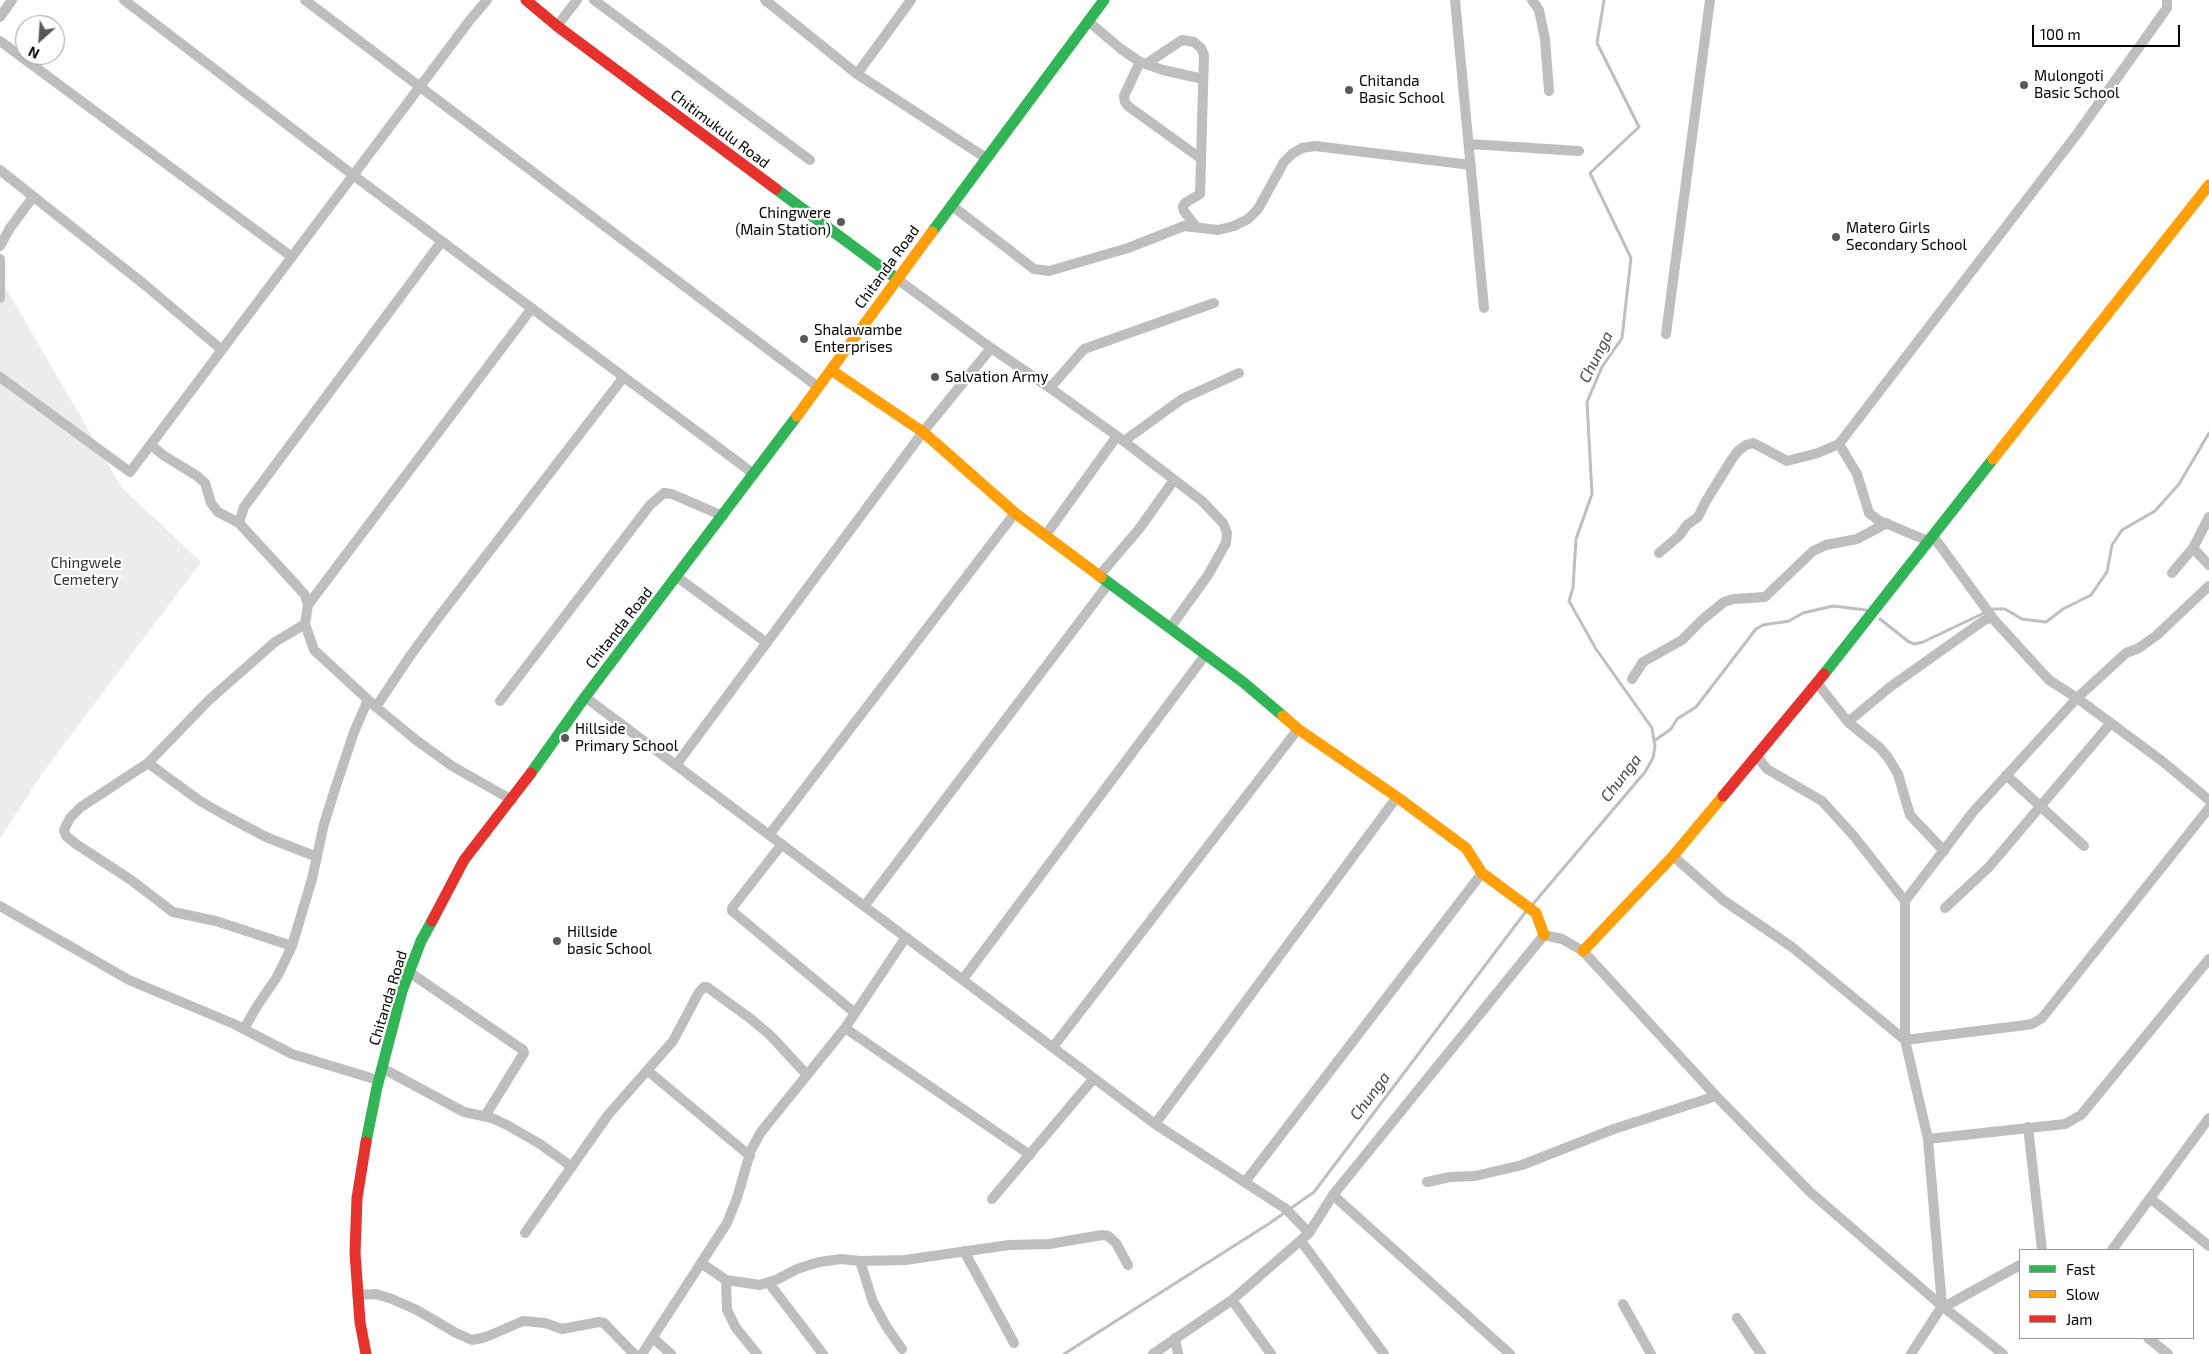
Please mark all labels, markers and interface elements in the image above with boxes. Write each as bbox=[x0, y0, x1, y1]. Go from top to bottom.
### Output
north arrow bbox=[15, 15, 65, 65]
scale bar bbox=[2034, 15, 2182, 47]
text: 100 m bbox=[2040, 25, 2081, 43]
text: N bbox=[25, 43, 42, 63]
place label: Mulongoti Basic School bbox=[2034, 67, 2120, 102]
place label: Chitanda Basic School bbox=[1359, 72, 1445, 107]
marker: Mulongoti Basic School bbox=[2018, 79, 2030, 91]
marker: Chitanda Basic School bbox=[1343, 84, 1355, 96]
street label: Chitimukulu Road bbox=[667, 86, 773, 172]
place label: Chingwere (Main Station) bbox=[735, 204, 831, 239]
marker: Chingwere (Main Station) bbox=[835, 216, 847, 228]
place label: Matero Girls Secondary School bbox=[1846, 219, 1967, 254]
street label: Chitanda Road bbox=[851, 222, 923, 312]
marker: Matero Girls Secondary School bbox=[1830, 231, 1842, 243]
place label: Shalawambe Enterprises bbox=[814, 321, 902, 356]
water label: Chunga bbox=[1575, 328, 1617, 386]
marker: Shalawambe Enterprises bbox=[798, 333, 810, 345]
place label: Salvation Army bbox=[945, 368, 1048, 386]
marker: Salvation Army bbox=[929, 371, 941, 383]
park label: Chingwele Cemetery bbox=[51, 554, 121, 589]
street label: Chitanda Road bbox=[582, 584, 656, 672]
place label: Hillside Primary School bbox=[575, 720, 678, 755]
marker: Hillside Primary School bbox=[559, 732, 571, 744]
water label: Chunga bbox=[1597, 750, 1645, 806]
place label: Hillside basic School bbox=[567, 923, 652, 958]
marker: Hillside basic School bbox=[551, 935, 563, 947]
street label: Chitanda Road bbox=[365, 948, 411, 1048]
water label: Chunga bbox=[1346, 1068, 1394, 1124]
legend bbox=[2019, 1249, 2194, 1339]
text: Fast bbox=[2066, 1260, 2095, 1278]
text: Slow bbox=[2066, 1285, 2100, 1303]
text: Jam bbox=[2066, 1310, 2092, 1328]

